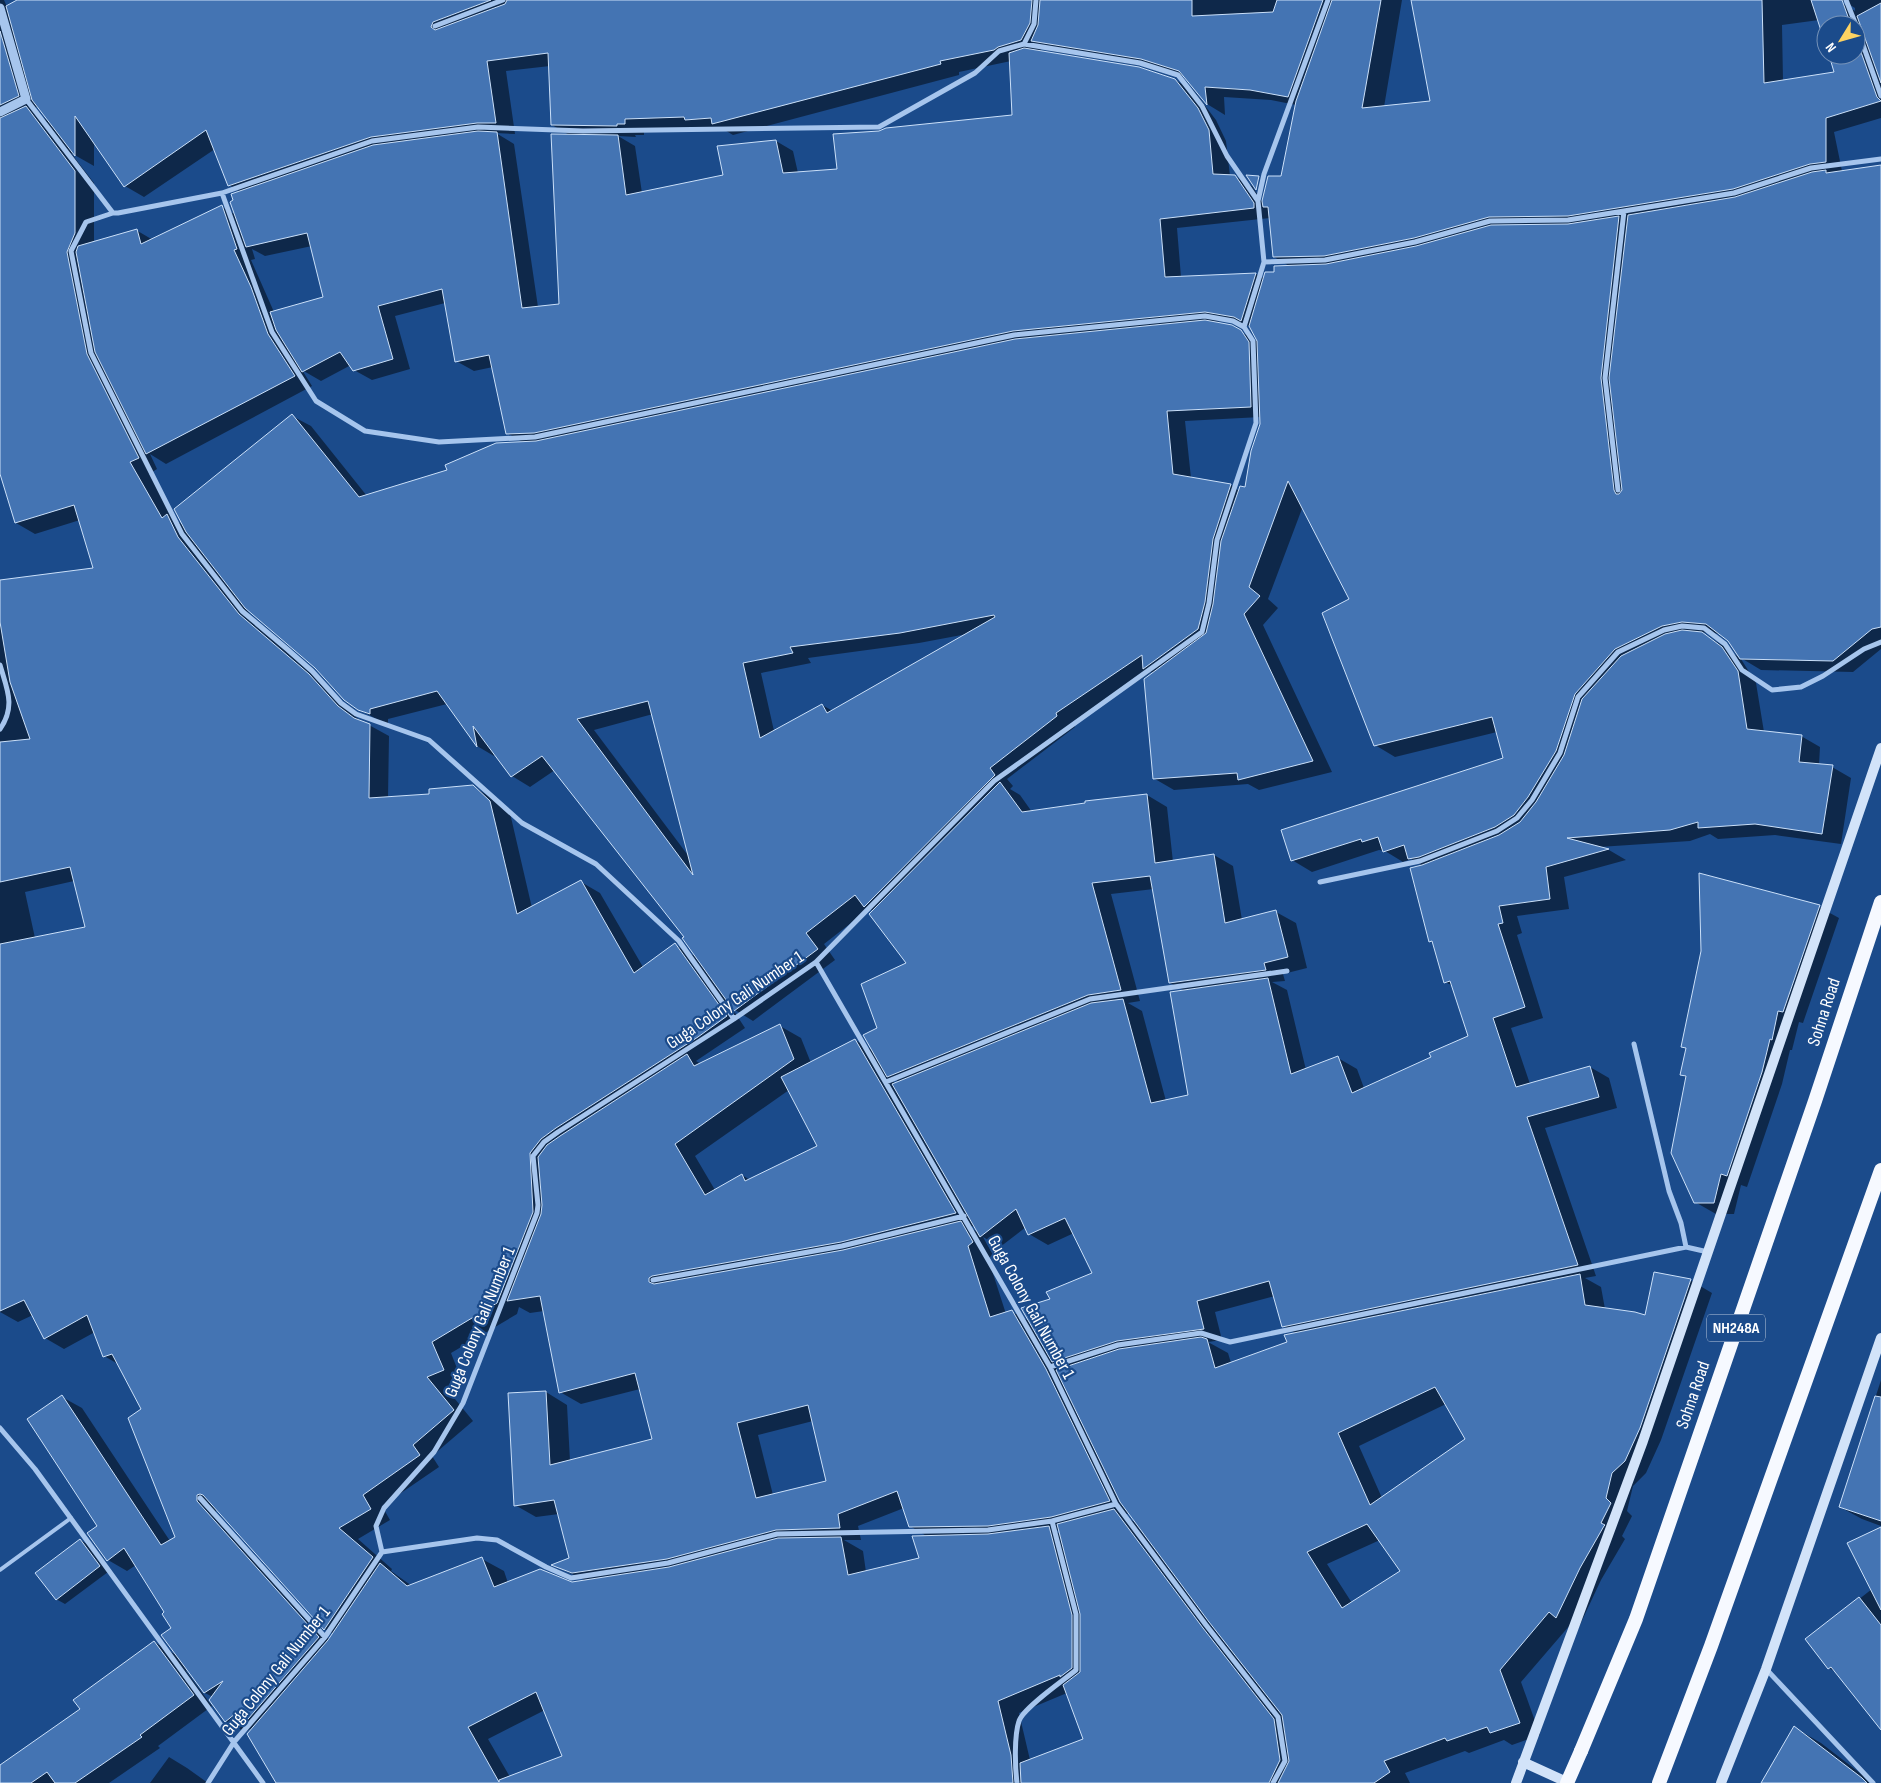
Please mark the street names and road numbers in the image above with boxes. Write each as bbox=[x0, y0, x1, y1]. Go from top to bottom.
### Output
street label: Guga Colony Gali Number 1 bbox=[663, 946, 808, 1054]
street label: Sohna Road bbox=[1803, 975, 1845, 1049]
street label: Guga Colony Gali Number 1 bbox=[983, 1232, 1079, 1383]
street label: Guga Colony Gali Number 1 bbox=[440, 1243, 520, 1400]
road number: NH248A bbox=[1707, 1315, 1765, 1342]
street label: Sohna Road bbox=[1672, 1358, 1714, 1432]
street label: Guga Colony Gali Number 1 bbox=[217, 1601, 335, 1740]

